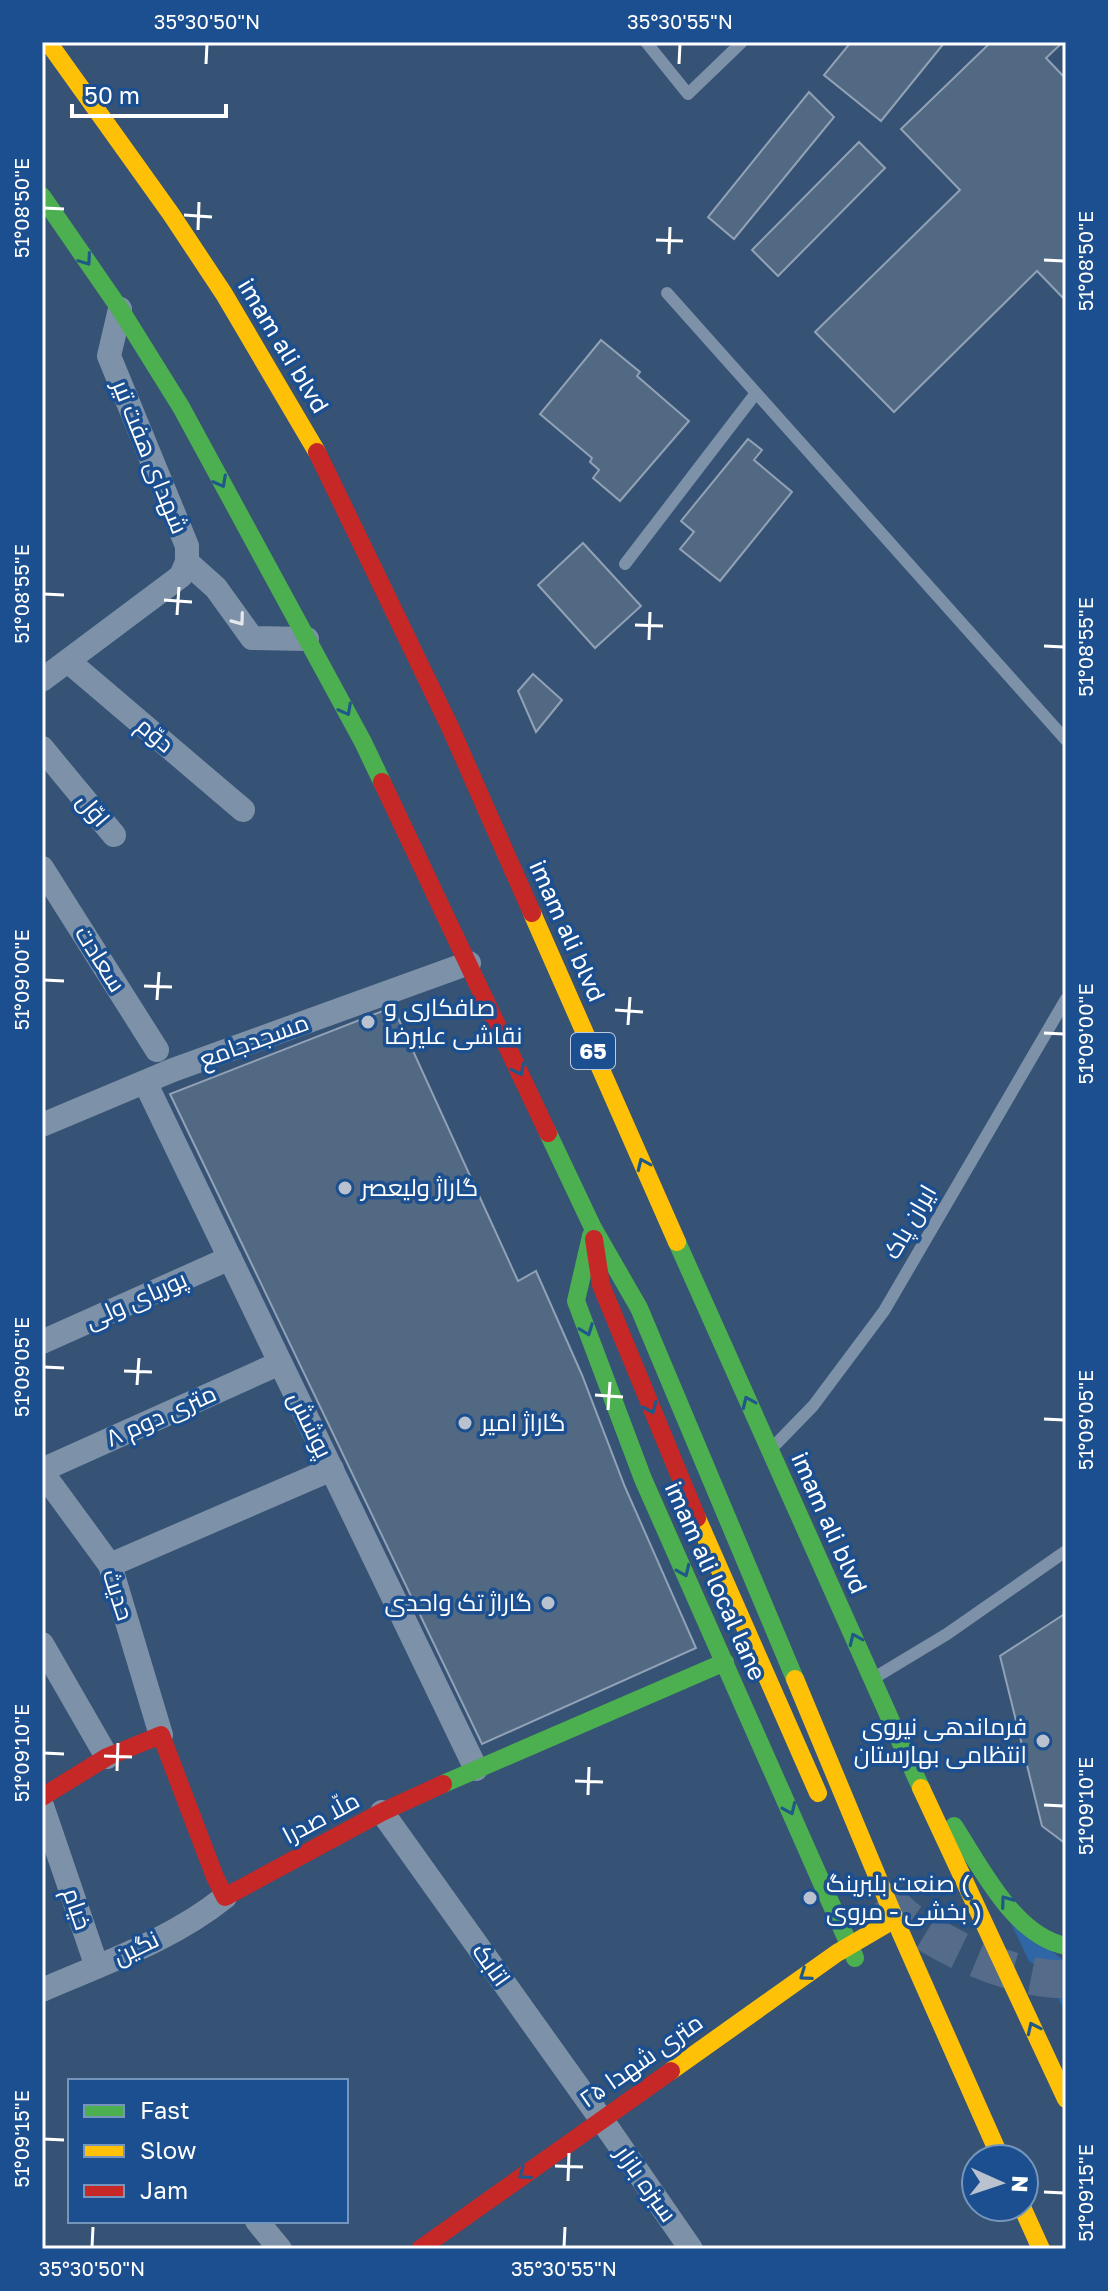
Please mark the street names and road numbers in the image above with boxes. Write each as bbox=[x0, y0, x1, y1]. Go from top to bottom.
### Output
street label: imam ali blvd bbox=[233, 273, 336, 418]
street label: شهدای هفت تیر bbox=[106, 373, 195, 538]
street label: دوّم bbox=[130, 710, 180, 760]
street label: اوّل bbox=[71, 786, 117, 833]
street label: imam ali blvd bbox=[524, 855, 612, 1006]
street label: سعادت bbox=[70, 920, 133, 997]
street label: مسجدجامع bbox=[195, 1006, 313, 1076]
road number: 65 bbox=[571, 1033, 615, 1069]
street label: ایران پاک bbox=[876, 1179, 944, 1265]
street label: پوریای ولی bbox=[80, 1263, 193, 1337]
street label: ۸ متری دوم bbox=[101, 1377, 221, 1455]
street label: پوشش bbox=[280, 1387, 340, 1464]
street label: imam ali blvd bbox=[786, 1447, 874, 1598]
street label: imam ali local lane bbox=[660, 1477, 773, 1684]
street label: حدیث bbox=[98, 1565, 141, 1624]
street label: ملّا صدرا bbox=[277, 1784, 364, 1849]
street label: خیام bbox=[55, 1884, 99, 1934]
street label: نگین bbox=[108, 1923, 163, 1971]
street label: اتابک bbox=[467, 1937, 517, 1991]
street label: ۲۵ متری شهدا bbox=[573, 2007, 708, 2114]
street label: سبزه بازار bbox=[609, 2138, 684, 2227]

